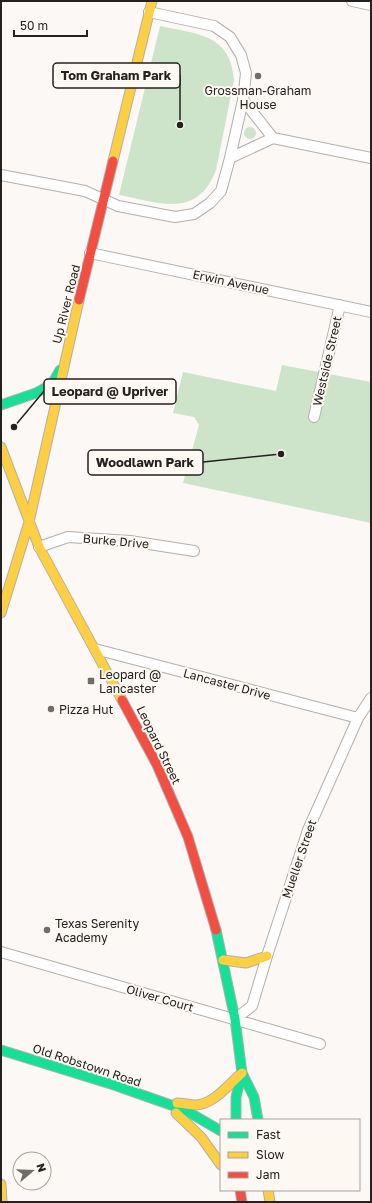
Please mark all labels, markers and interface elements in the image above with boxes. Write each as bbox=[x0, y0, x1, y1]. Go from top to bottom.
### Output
scale bar bbox=[14, 12, 87, 38]
text: 50 m bbox=[20, 18, 48, 33]
callout: Tom Graham Park bbox=[53, 63, 180, 88]
text: Tom Graham Park bbox=[61, 67, 172, 83]
marker: Grossman-Graham House bbox=[253, 71, 263, 81]
place label: Grossman-Graham House bbox=[205, 83, 311, 112]
street label: Up River Road bbox=[49, 263, 83, 345]
street label: Erwin Avenue bbox=[191, 267, 271, 297]
street label: Westside Street bbox=[309, 314, 345, 407]
callout: Leopard @ Upriver bbox=[44, 379, 176, 404]
text: Leopard @ Upriver bbox=[52, 383, 168, 399]
callout: Woodlawn Park bbox=[88, 450, 203, 475]
text: Woodlawn Park bbox=[96, 454, 195, 470]
street label: Burke Drive bbox=[82, 531, 150, 551]
street label: Lancaster Drive bbox=[182, 665, 272, 703]
place label: Leopard @ Lancaster bbox=[99, 667, 161, 696]
marker: Leopard @ Lancaster bbox=[86, 676, 96, 686]
place label: Pizza Hut bbox=[59, 702, 114, 717]
street label: Leopard Street bbox=[134, 703, 185, 787]
marker: Pizza Hut bbox=[46, 704, 56, 714]
street label: Mueller Street bbox=[279, 817, 320, 900]
place label: Texas Serenity Academy bbox=[55, 916, 139, 945]
marker: Texas Serenity Academy bbox=[42, 925, 52, 935]
street label: Oliver Court bbox=[125, 981, 196, 1015]
street label: Old Robstown Road bbox=[31, 1040, 143, 1090]
legend bbox=[220, 1119, 360, 1191]
text: Fast bbox=[256, 1127, 281, 1142]
text: Slow bbox=[256, 1147, 284, 1162]
north arrow bbox=[12, 1151, 52, 1191]
text: N bbox=[34, 1162, 49, 1174]
text: Jam bbox=[256, 1167, 280, 1182]

